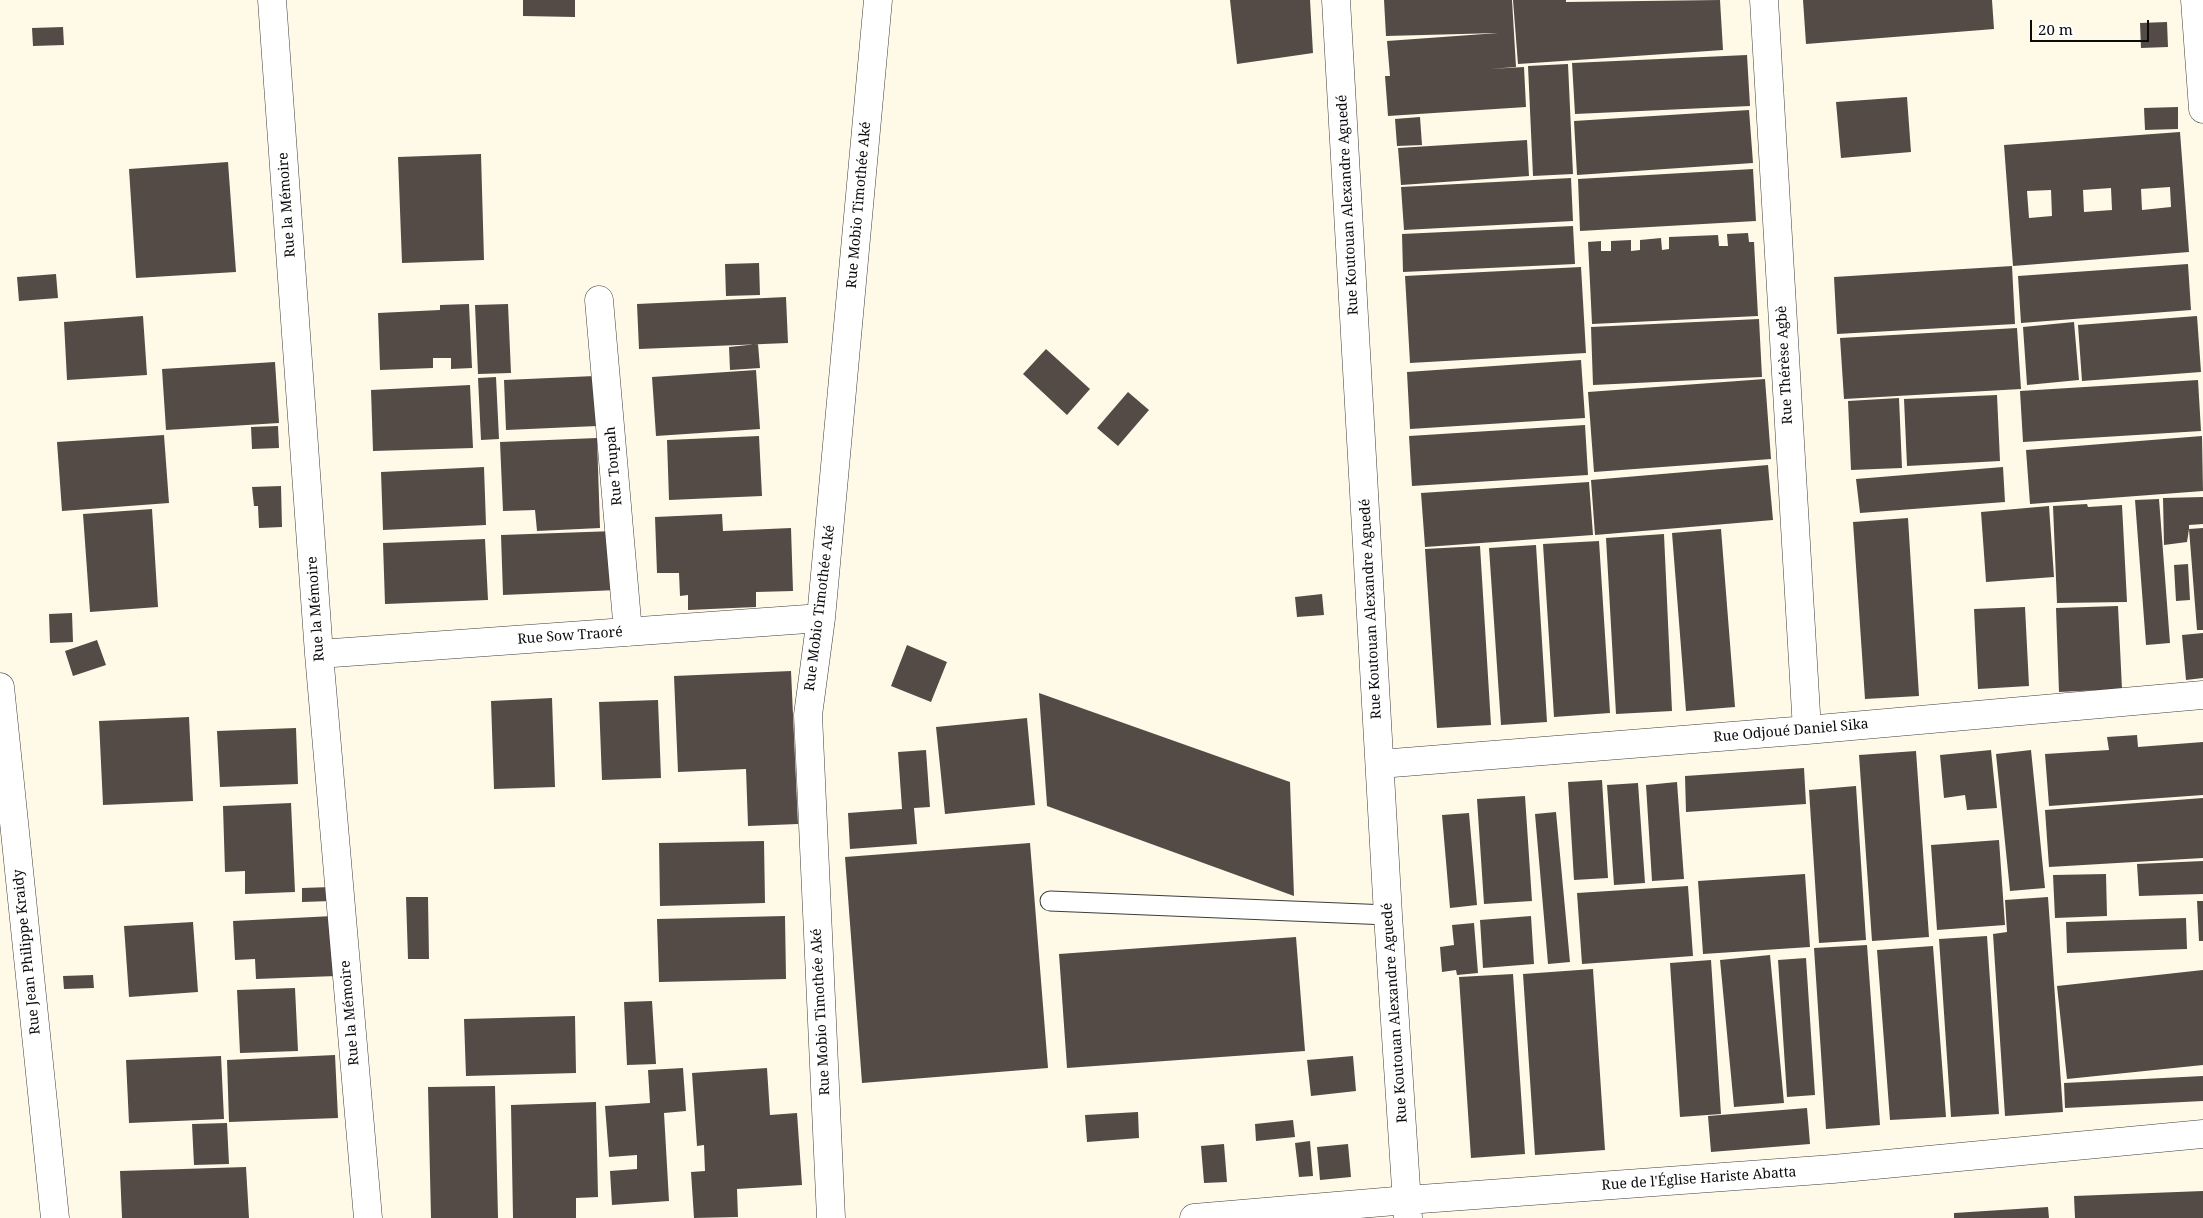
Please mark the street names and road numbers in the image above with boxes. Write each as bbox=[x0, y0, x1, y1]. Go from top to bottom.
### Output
street label: Rue Koutouan Alexandre Aguedé bbox=[1334, 94, 1362, 316]
street label: Rue Mobio Timothée Aké bbox=[843, 121, 875, 289]
street label: Rue la Mémoire bbox=[275, 152, 299, 258]
street label: Rue Thérèse Agbè bbox=[1774, 305, 1796, 425]
street label: Rue Toupah bbox=[602, 426, 626, 506]
street label: Rue Koutouan Alexandre Aguedé bbox=[1357, 498, 1385, 720]
street label: Rue Mobio Timothée Aké bbox=[801, 524, 839, 692]
street label: Rue la Mémoire bbox=[304, 556, 328, 662]
street label: Rue Sow Traoré bbox=[517, 624, 623, 648]
street label: Rue Odjoué Daniel Sika bbox=[1713, 716, 1869, 746]
street label: Rue Jean Philippe Kraidy bbox=[10, 868, 44, 1036]
street label: Rue Koutouan Alexandre Aguedé bbox=[1379, 902, 1411, 1124]
street label: Rue Mobio Timothée Aké bbox=[808, 928, 834, 1096]
street label: Rue la Mémoire bbox=[337, 960, 363, 1066]
street label: Rue de l'Église Hariste Abatta bbox=[1601, 1164, 1797, 1194]

